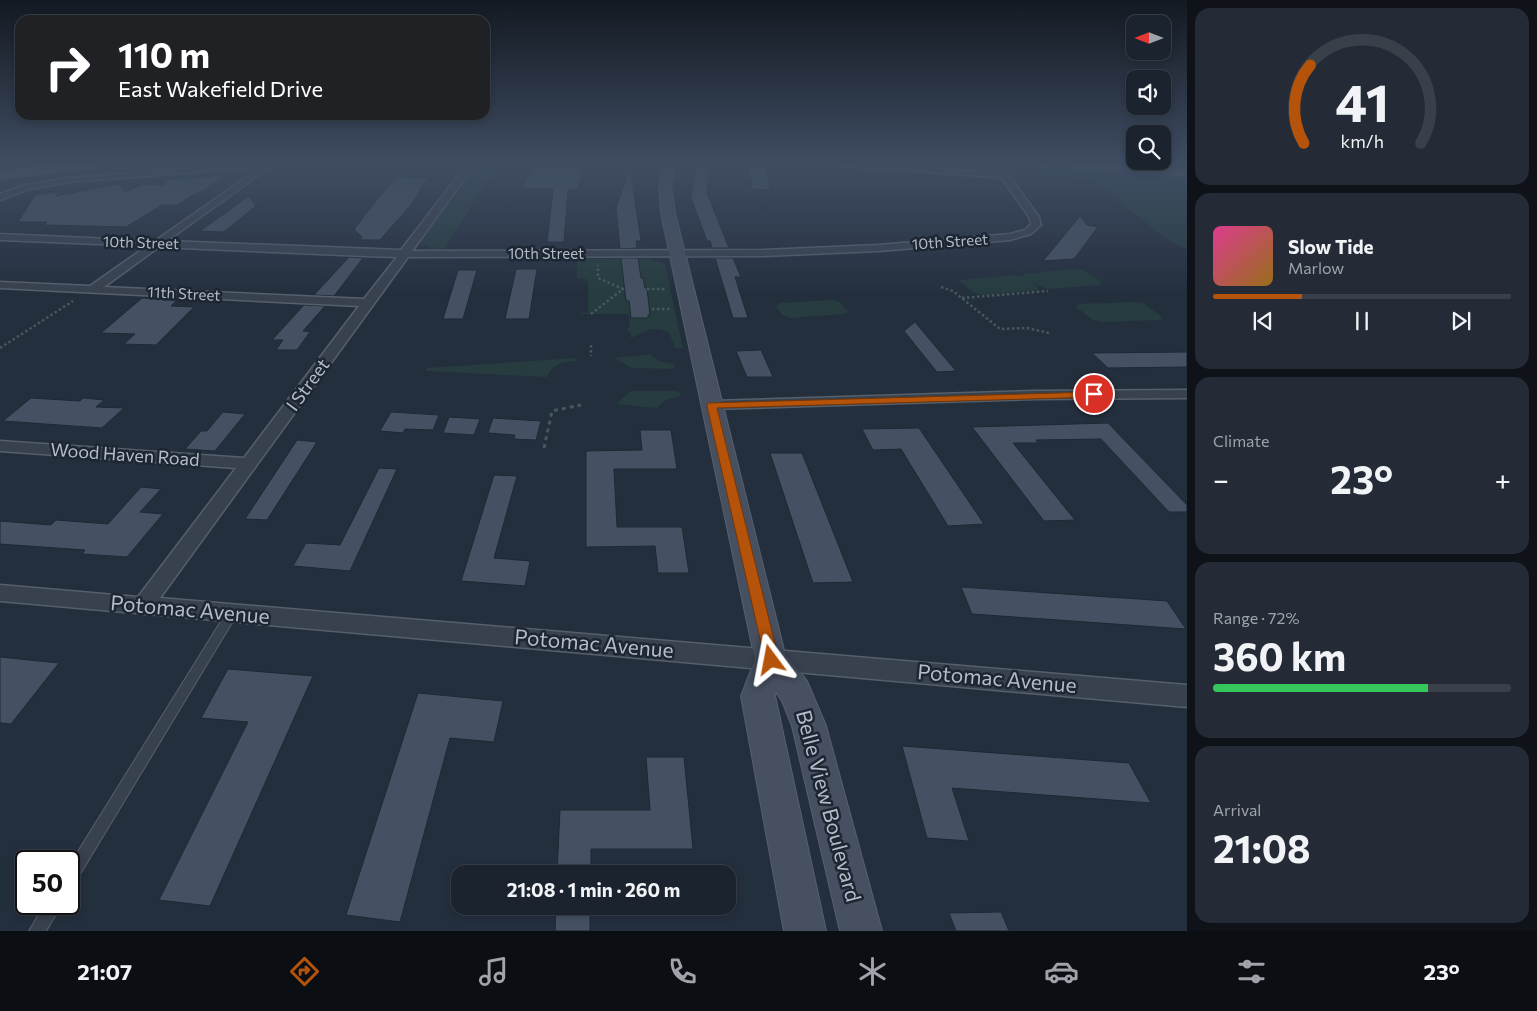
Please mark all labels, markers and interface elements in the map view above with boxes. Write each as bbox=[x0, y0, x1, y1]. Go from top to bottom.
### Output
north arrow bbox=[1126, 15, 1171, 60]
map controls bbox=[1126, 15, 1171, 170]
text: 110 m bbox=[118, 32, 210, 75]
icon: right bbox=[35, 35, 100, 100]
text: 41 bbox=[1335, 69, 1389, 133]
button: sound bbox=[1126, 70, 1171, 115]
text: East Wakefield Drive bbox=[118, 75, 323, 102]
button: search bbox=[1126, 125, 1171, 170]
text: km/h bbox=[1340, 130, 1384, 152]
street label: 10th Street bbox=[911, 229, 989, 253]
street label: 10th Street bbox=[103, 232, 179, 252]
text: Slow Tide bbox=[1288, 235, 1374, 258]
street label: 10th Street bbox=[508, 244, 584, 262]
text: Marlow bbox=[1288, 258, 1344, 277]
street label: 11th Street bbox=[147, 282, 221, 304]
icon: previous bbox=[1249, 307, 1277, 335]
icon: pause bbox=[1348, 307, 1376, 335]
icon: next bbox=[1447, 307, 1475, 335]
street label: I Street bbox=[281, 354, 334, 415]
pin bbox=[1073, 373, 1115, 415]
icon: arrive bbox=[1080, 380, 1108, 408]
text: Climate bbox=[1213, 431, 1269, 450]
street label: Wood Haven Road bbox=[50, 438, 200, 470]
text: 23° bbox=[1330, 455, 1393, 502]
text: − bbox=[1213, 462, 1229, 496]
text: + bbox=[1495, 462, 1511, 496]
street label: Potomac Avenue bbox=[109, 589, 271, 628]
text: Range · 72% bbox=[1213, 608, 1299, 627]
street label: Potomac Avenue bbox=[513, 623, 675, 662]
text: 360 km bbox=[1213, 632, 1346, 679]
position arrow bbox=[744, 633, 796, 685]
street label: Potomac Avenue bbox=[916, 658, 1078, 697]
street label: Belle View Boulevard bbox=[792, 707, 867, 904]
text: Arrival bbox=[1213, 800, 1261, 819]
text: 21:08 bbox=[1213, 824, 1311, 871]
speed limit sign: 50 bbox=[15, 850, 80, 915]
text: 21:08 · 1 min · 260 m bbox=[507, 878, 680, 901]
icon: directions bbox=[287, 954, 322, 989]
icon: music bbox=[476, 954, 511, 989]
icon: phone bbox=[665, 954, 700, 989]
icon: climate bbox=[855, 954, 890, 989]
icon: car bbox=[1044, 954, 1079, 989]
icon: filters bbox=[1234, 954, 1269, 989]
text: 21:07 bbox=[77, 958, 132, 985]
text: 23° bbox=[1423, 958, 1460, 985]

